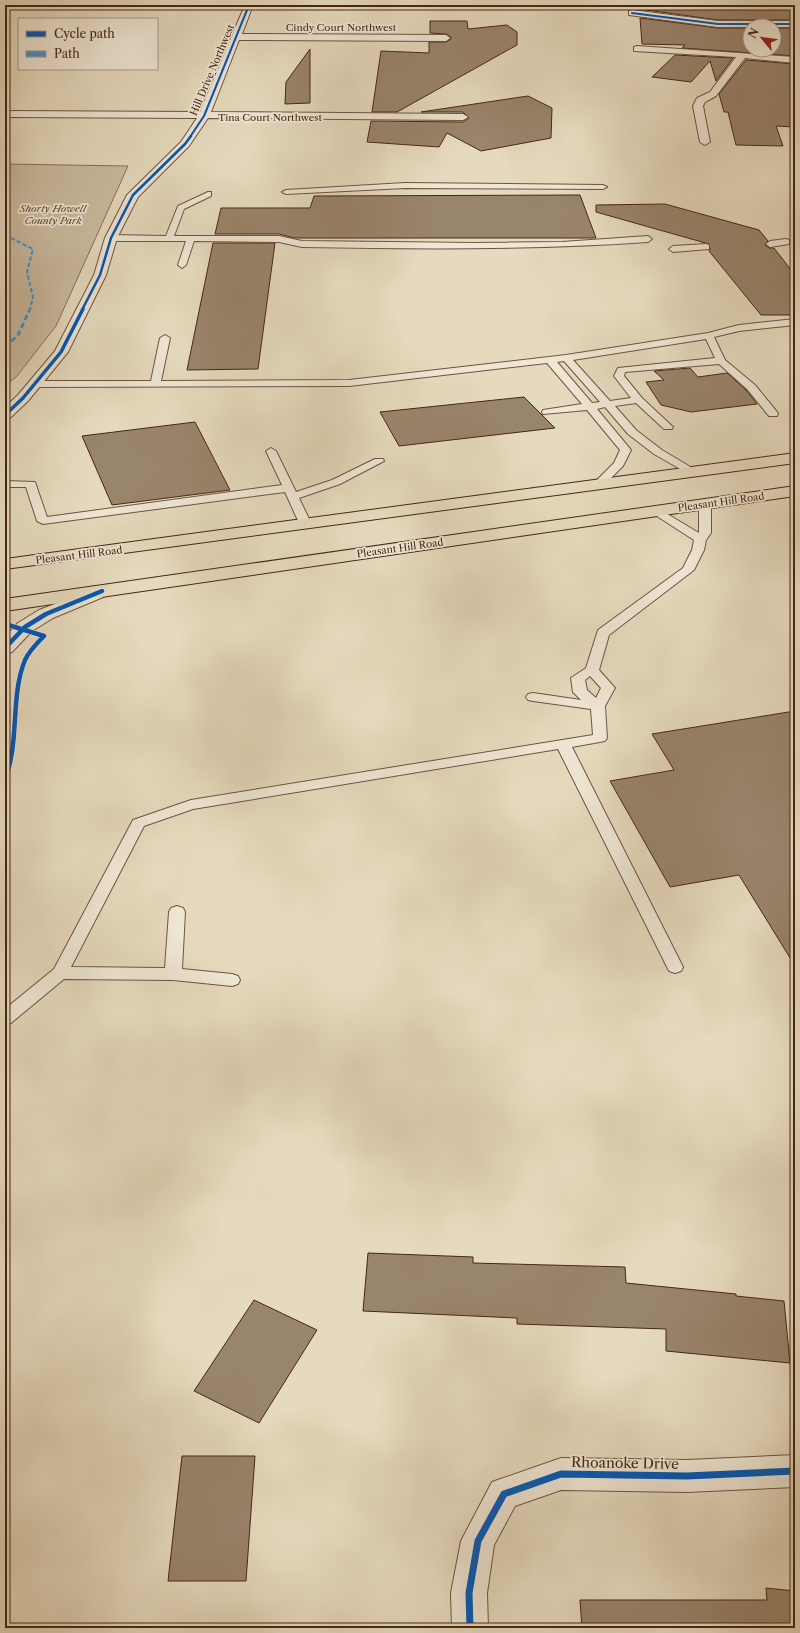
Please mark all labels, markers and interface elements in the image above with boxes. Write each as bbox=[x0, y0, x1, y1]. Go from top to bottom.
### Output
legend bbox=[18, 18, 158, 70]
north arrow bbox=[742, 18, 782, 58]
street label: Cindy Court Northwest bbox=[286, 21, 397, 34]
street label: Hill Drive Northwest bbox=[187, 22, 237, 118]
text: N bbox=[745, 25, 762, 41]
text: Cycle path bbox=[54, 26, 115, 41]
text: Path bbox=[54, 46, 80, 61]
street label: Tina Court Northwest bbox=[218, 111, 323, 124]
park label: Shorty Howell County Park bbox=[19, 202, 88, 227]
street label: Pleasant Hill Road bbox=[677, 489, 765, 515]
street label: Pleasant Hill Road bbox=[356, 535, 444, 561]
street label: Pleasant Hill Road bbox=[35, 543, 123, 567]
street label: Rhoanoke Drive bbox=[571, 1453, 679, 1473]

